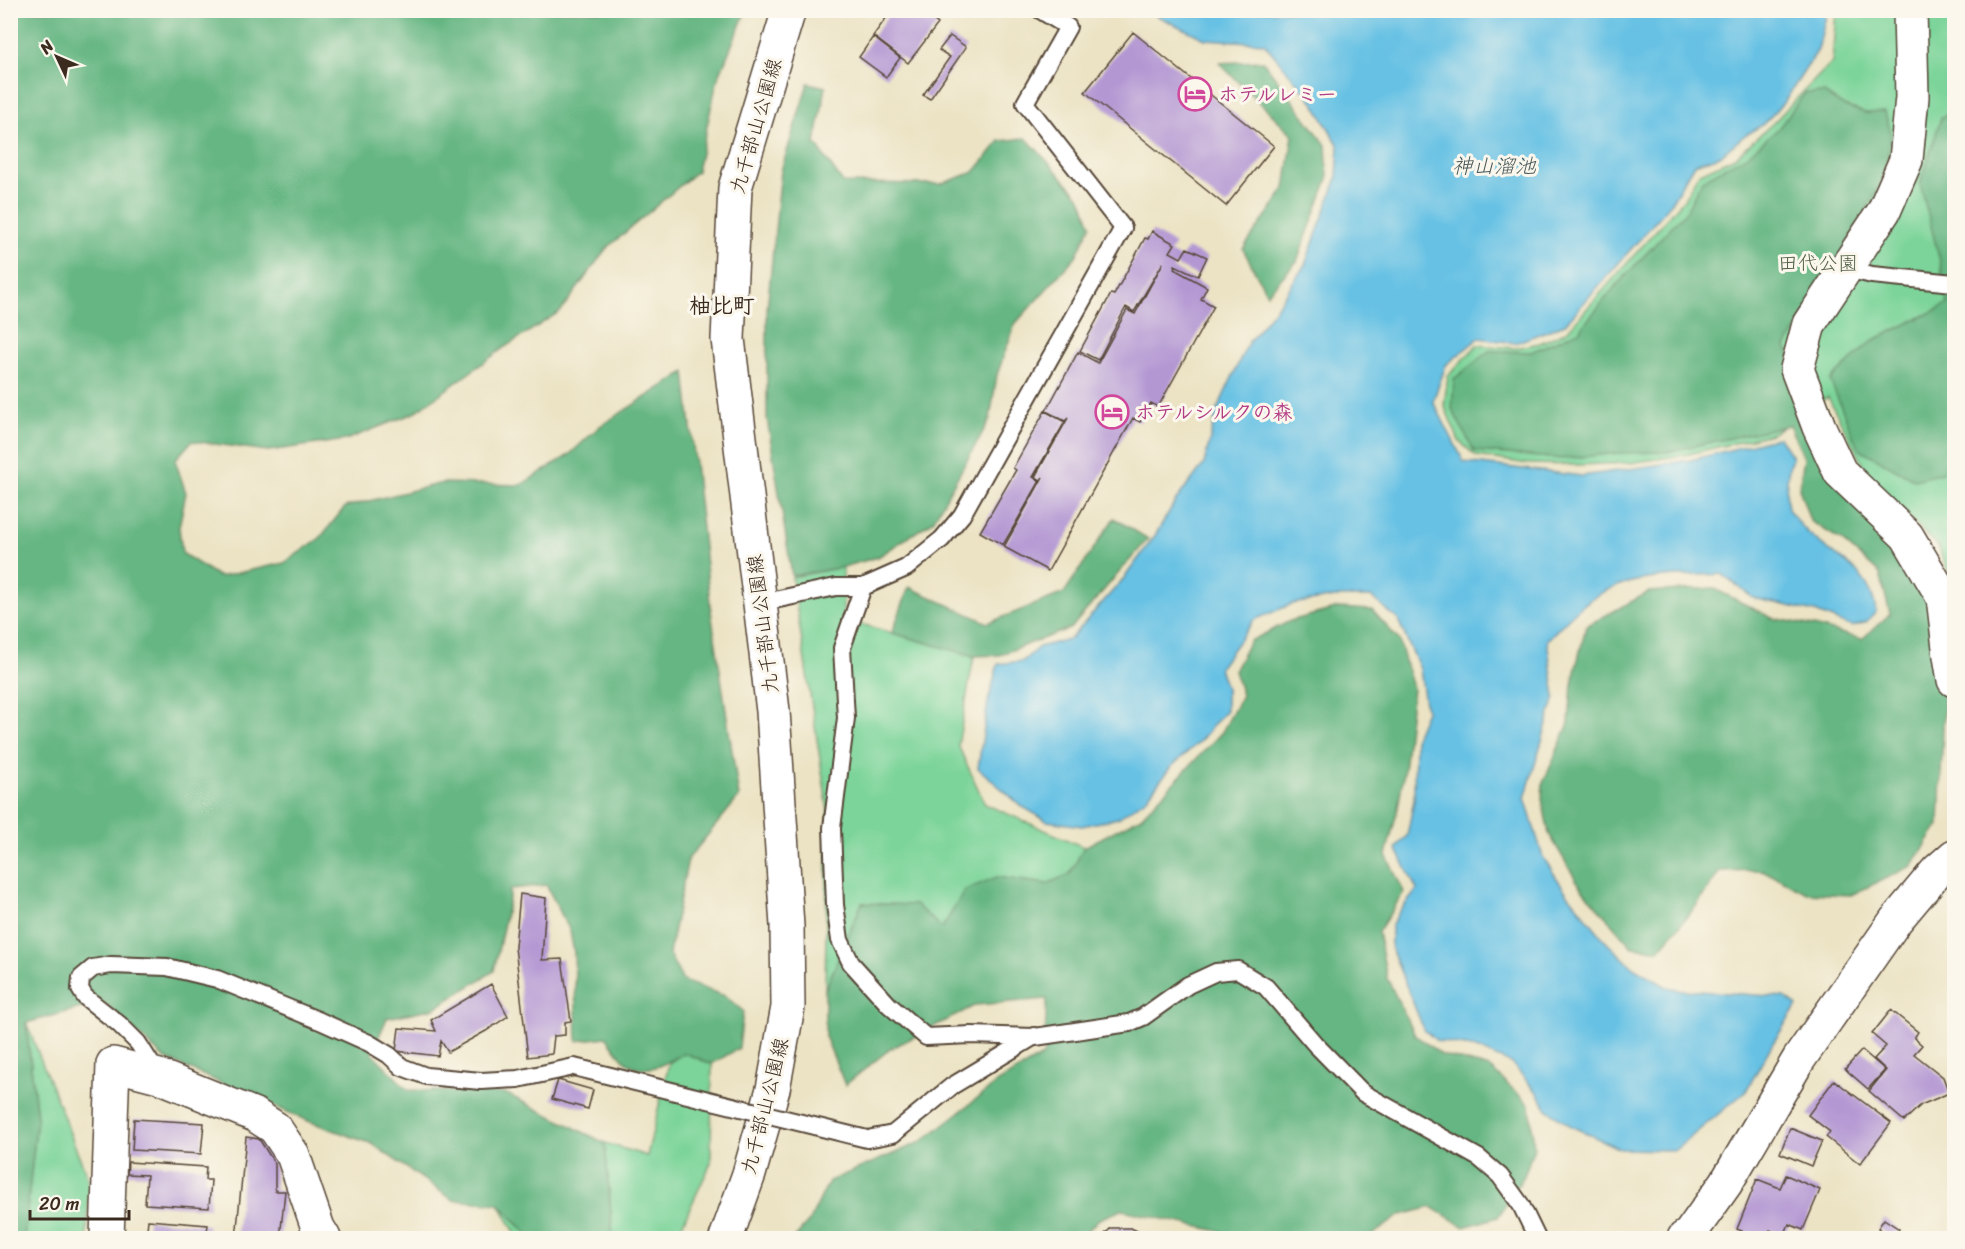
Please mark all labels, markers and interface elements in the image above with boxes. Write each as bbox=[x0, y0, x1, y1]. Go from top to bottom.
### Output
north arrow bbox=[27, 27, 87, 87]
text: N bbox=[32, 32, 61, 62]
street label: 九千部山公園線 bbox=[720, 54, 792, 198]
hotel icon: ホテルレミー bbox=[1177, 76, 1213, 112]
place label: ホテルレミー bbox=[1218, 77, 1337, 112]
water label: 神山溜池 bbox=[1452, 147, 1537, 185]
park label: 田代公園 bbox=[1778, 246, 1858, 281]
district label: 柚比町 bbox=[689, 286, 755, 325]
hotel icon: ホテルシルクの森 bbox=[1094, 394, 1130, 430]
place label: ホテルシルクの森 bbox=[1135, 395, 1293, 430]
street label: 九千部山公園線 bbox=[737, 552, 789, 696]
street label: 九千部山公園線 bbox=[731, 1034, 799, 1178]
scale bar bbox=[30, 1183, 129, 1221]
text: 20 m bbox=[39, 1188, 79, 1220]

